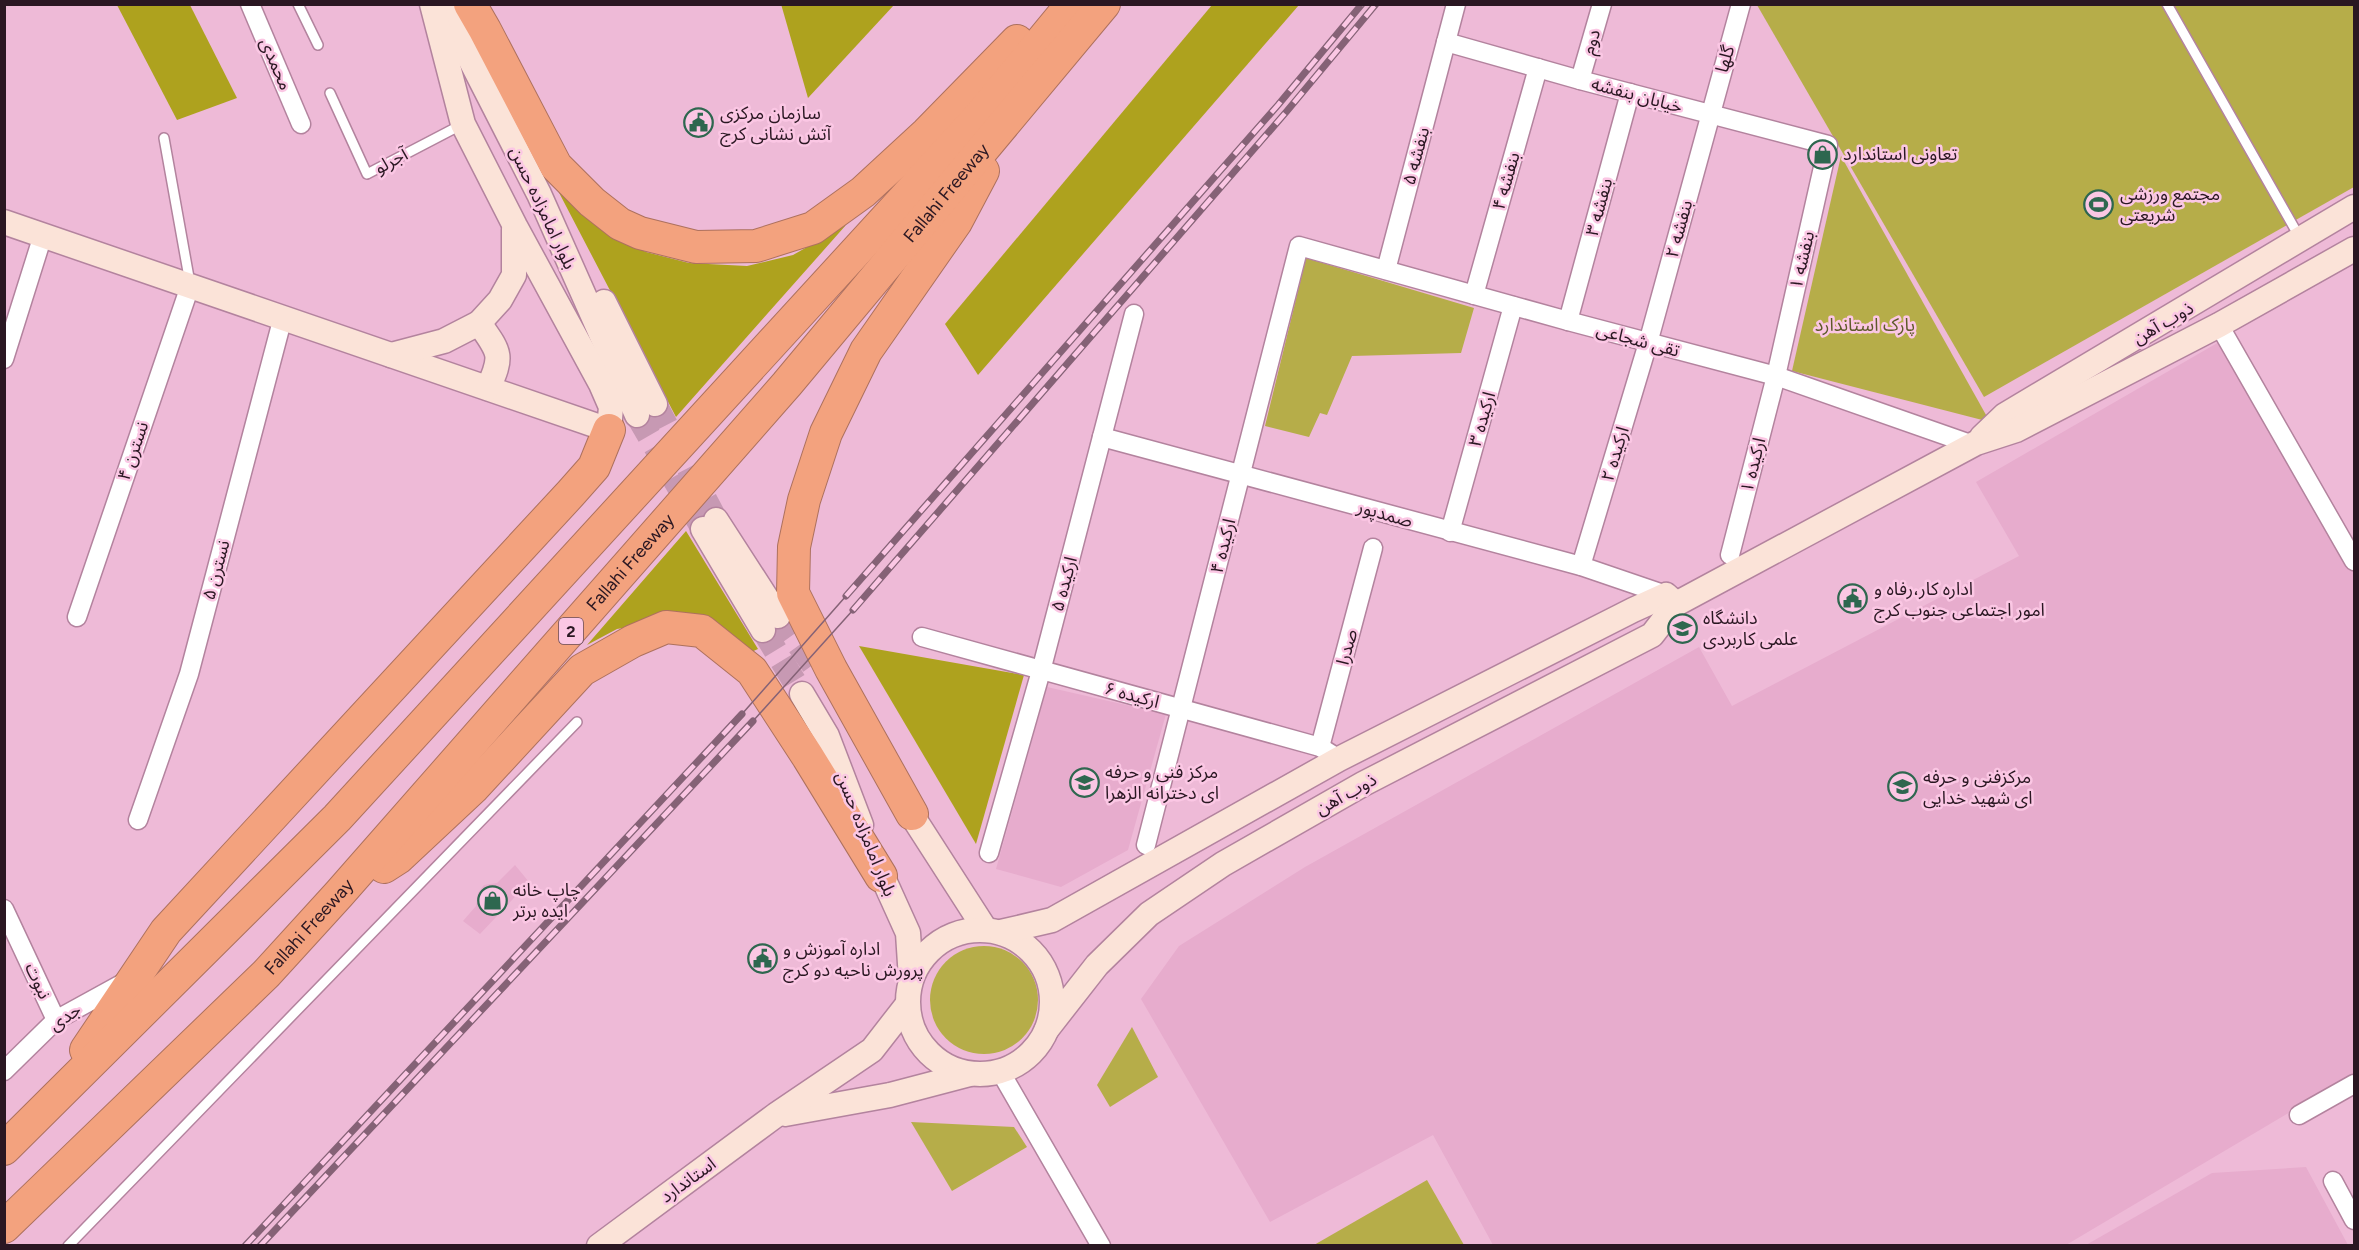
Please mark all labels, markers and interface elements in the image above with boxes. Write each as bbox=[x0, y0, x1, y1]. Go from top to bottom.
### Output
street label: دوم bbox=[1577, 27, 1608, 58]
street label: محمدی bbox=[255, 35, 297, 93]
street label: گلها bbox=[1711, 42, 1739, 75]
street label: خیابان بنفشه bbox=[1589, 72, 1685, 118]
place label: سازمان مرکزی آتش نشانی کرج bbox=[720, 102, 832, 147]
public building icon: سازمان مرکزی آتش نشانی کرج bbox=[683, 107, 715, 139]
street label: بنفشه ۵ bbox=[1398, 125, 1434, 187]
shop icon: تعاونی استاندارد bbox=[1806, 138, 1838, 170]
street label: Fallahi Freeway bbox=[899, 139, 994, 247]
street label: آجرلو bbox=[371, 143, 412, 179]
street label: بلوار امامزاده حسن bbox=[505, 143, 581, 273]
place label: تعاونی استاندارد bbox=[1843, 143, 1957, 165]
street label: بنفشه ۴ bbox=[1487, 150, 1525, 212]
street label: بنفشه ۳ bbox=[1581, 176, 1617, 238]
place label: مجتمع ورزشی شریعتی bbox=[2120, 183, 2220, 226]
sports icon: مجتمع ورزشی شریعتی bbox=[2083, 188, 2115, 220]
street label: بنفشه ۲ bbox=[1661, 198, 1697, 260]
street label: بنفشه ۱ bbox=[1785, 229, 1819, 291]
street label: ذوب آهن bbox=[2129, 297, 2197, 349]
park label: پارک استاندارد bbox=[1815, 314, 1915, 336]
street label: تقی شجاعی bbox=[1594, 318, 1682, 362]
street label: ارکیده ۳ bbox=[1464, 389, 1500, 449]
street label: نسترن ۴ bbox=[113, 419, 153, 483]
street label: ارکیده ۲ bbox=[1596, 424, 1634, 484]
street label: ارکیده ۱ bbox=[1736, 435, 1770, 495]
street label: صمدپور bbox=[1354, 495, 1415, 533]
street label: Fallahi Freeway bbox=[582, 509, 679, 615]
street label: ارکیده ۴ bbox=[1206, 516, 1240, 576]
street label: نسترن ۵ bbox=[197, 538, 235, 602]
street label: ارکیده ۵ bbox=[1046, 554, 1082, 614]
place label: اداره کار،رفاه و امور اجتماعی جنوب کرج bbox=[1874, 578, 2045, 623]
public building icon: اداره کار،رفاه و امور اجتماعی جنوب کرج bbox=[1837, 583, 1869, 615]
place label: دانشگاه علمی کاربردی bbox=[1703, 607, 1798, 650]
school or university icon: دانشگاه علمی کاربردی bbox=[1666, 612, 1698, 644]
road number: 2 bbox=[559, 618, 583, 644]
street label: صدرا bbox=[1332, 627, 1362, 667]
street label: ارکیده ۶ bbox=[1102, 677, 1162, 713]
place label: مرکز فنی و حرفه ای دخترانه الزهرا bbox=[1105, 761, 1219, 804]
school or university icon: مرکز فنی و حرفه ای دخترانه الزهرا bbox=[1068, 766, 1100, 798]
place label: مرکزفنی و حرفه ای شهید خدایی bbox=[1923, 766, 2032, 809]
street label: بلوار امامزاده حسن bbox=[831, 768, 901, 900]
street label: ذوب آهن bbox=[1312, 768, 1380, 820]
school or university icon: مرکزفنی و حرفه ای شهید خدایی bbox=[1886, 771, 1918, 803]
street label: Fallahi Freeway bbox=[260, 874, 359, 979]
place label: چاپ خانه ایده برتر bbox=[512, 879, 581, 922]
shop icon: چاپ خانه ایده برتر bbox=[476, 884, 508, 916]
place label: اداره آموزش و پرورش ناحیه دو کرج bbox=[783, 938, 924, 983]
public building icon: اداره آموزش و پرورش ناحیه دو کرج bbox=[746, 943, 778, 975]
street label: نبوت bbox=[20, 959, 56, 1003]
street label: جدی bbox=[45, 998, 85, 1036]
street label: استاندارد bbox=[656, 1152, 720, 1208]

